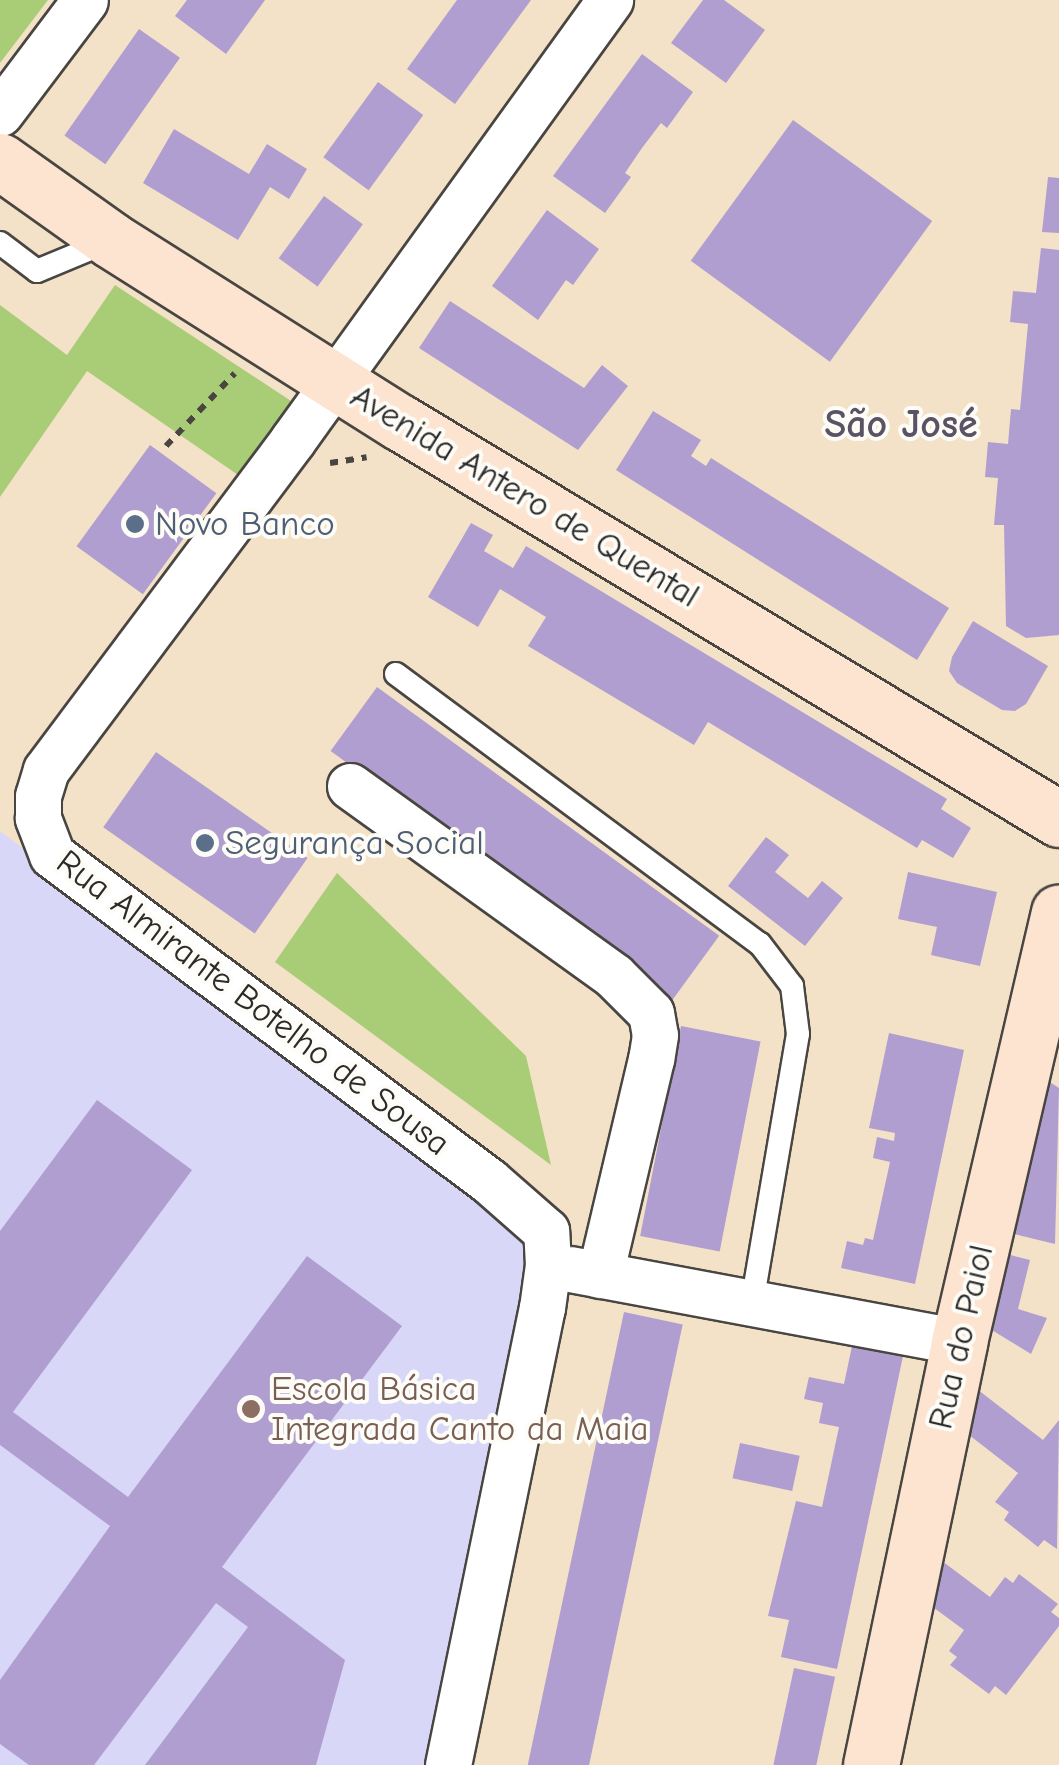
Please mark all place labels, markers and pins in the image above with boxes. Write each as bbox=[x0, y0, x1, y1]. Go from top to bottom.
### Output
place label: Novo Banco bbox=[155, 503, 335, 545]
marker: Novo Banco bbox=[124, 513, 146, 535]
place label: Segurança Social bbox=[225, 822, 484, 864]
marker: Segurança Social bbox=[194, 832, 216, 854]
place label: Escola Básica Integrada Canto da Maia bbox=[271, 1368, 649, 1450]
marker: Escola Básica Integrada Canto da Maia bbox=[240, 1398, 262, 1420]

